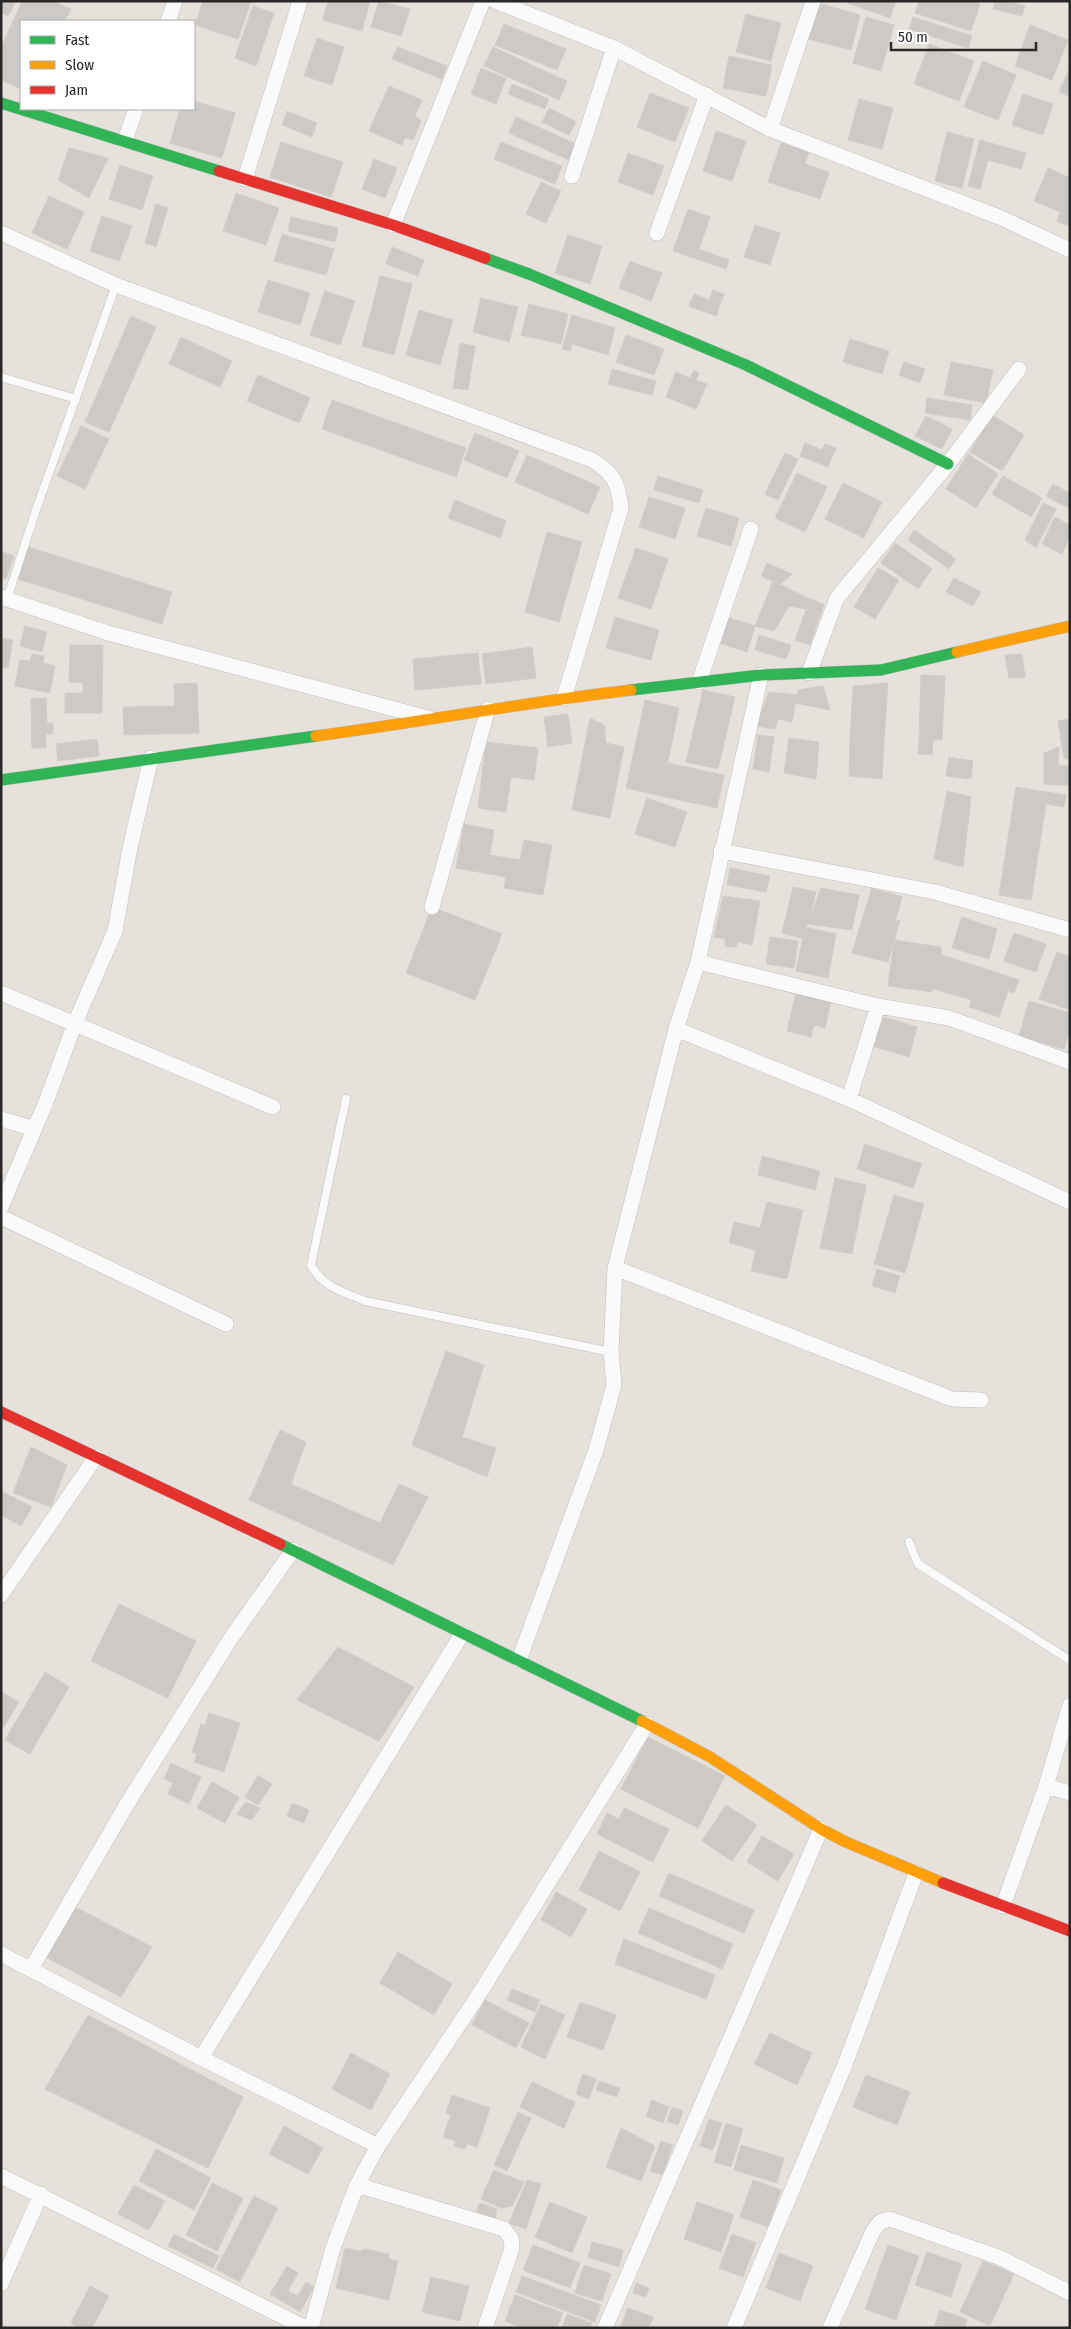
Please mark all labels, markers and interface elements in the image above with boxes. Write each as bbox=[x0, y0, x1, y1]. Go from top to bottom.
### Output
legend bbox=[20, 20, 195, 110]
scale bar bbox=[891, 20, 1036, 52]
text: 50 m bbox=[898, 28, 928, 46]
text: Fast bbox=[65, 31, 89, 49]
text: Slow bbox=[65, 56, 94, 74]
text: Jam bbox=[65, 81, 88, 99]

